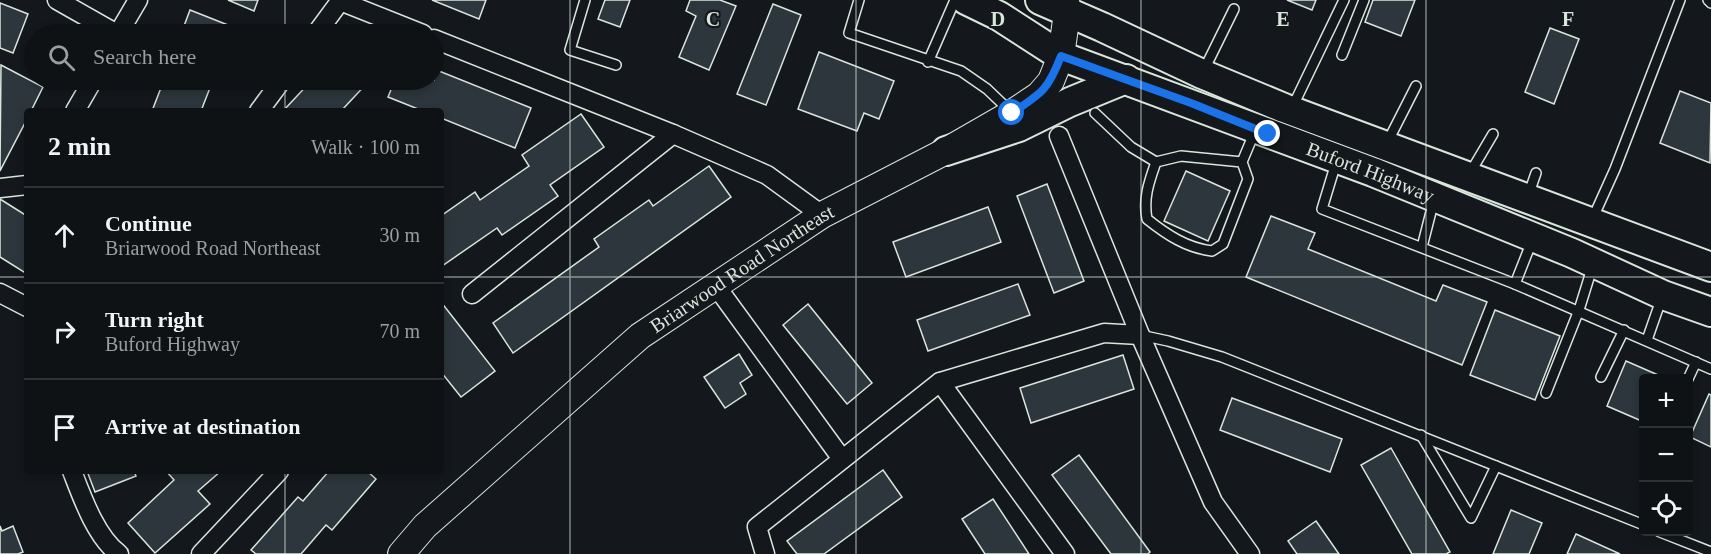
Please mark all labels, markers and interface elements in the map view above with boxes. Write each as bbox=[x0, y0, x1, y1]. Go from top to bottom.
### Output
text: C bbox=[706, 8, 720, 30]
text: D bbox=[991, 8, 1005, 30]
text: E bbox=[1276, 8, 1290, 30]
text: F bbox=[1562, 8, 1574, 30]
search box bbox=[24, 24, 444, 90]
icon: search bbox=[45, 41, 78, 74]
text: Search here bbox=[93, 44, 196, 69]
route start bbox=[998, 99, 1024, 125]
route end bbox=[1254, 120, 1280, 146]
text: 2 min bbox=[48, 132, 111, 161]
text: Walk · 100 m bbox=[311, 136, 420, 158]
street label: Buford Highway bbox=[1304, 137, 1438, 208]
street label: Briarwood Road Northeast bbox=[646, 200, 838, 337]
text: Continue bbox=[105, 211, 192, 236]
icon: ahead bbox=[48, 219, 81, 252]
text: 30 m bbox=[379, 224, 420, 246]
text: Briarwood Road Northeast bbox=[105, 237, 321, 259]
text: Turn right bbox=[105, 307, 204, 332]
icon: right bbox=[48, 315, 81, 348]
text: 70 m bbox=[379, 320, 420, 342]
text: Buford Highway bbox=[105, 333, 240, 355]
map controls bbox=[1639, 374, 1693, 536]
button: + bbox=[1639, 374, 1693, 428]
icon: arrive bbox=[48, 411, 81, 444]
text: Arrive at destination bbox=[105, 414, 301, 439]
button: − bbox=[1639, 428, 1693, 482]
button: locate bbox=[1639, 482, 1693, 536]

